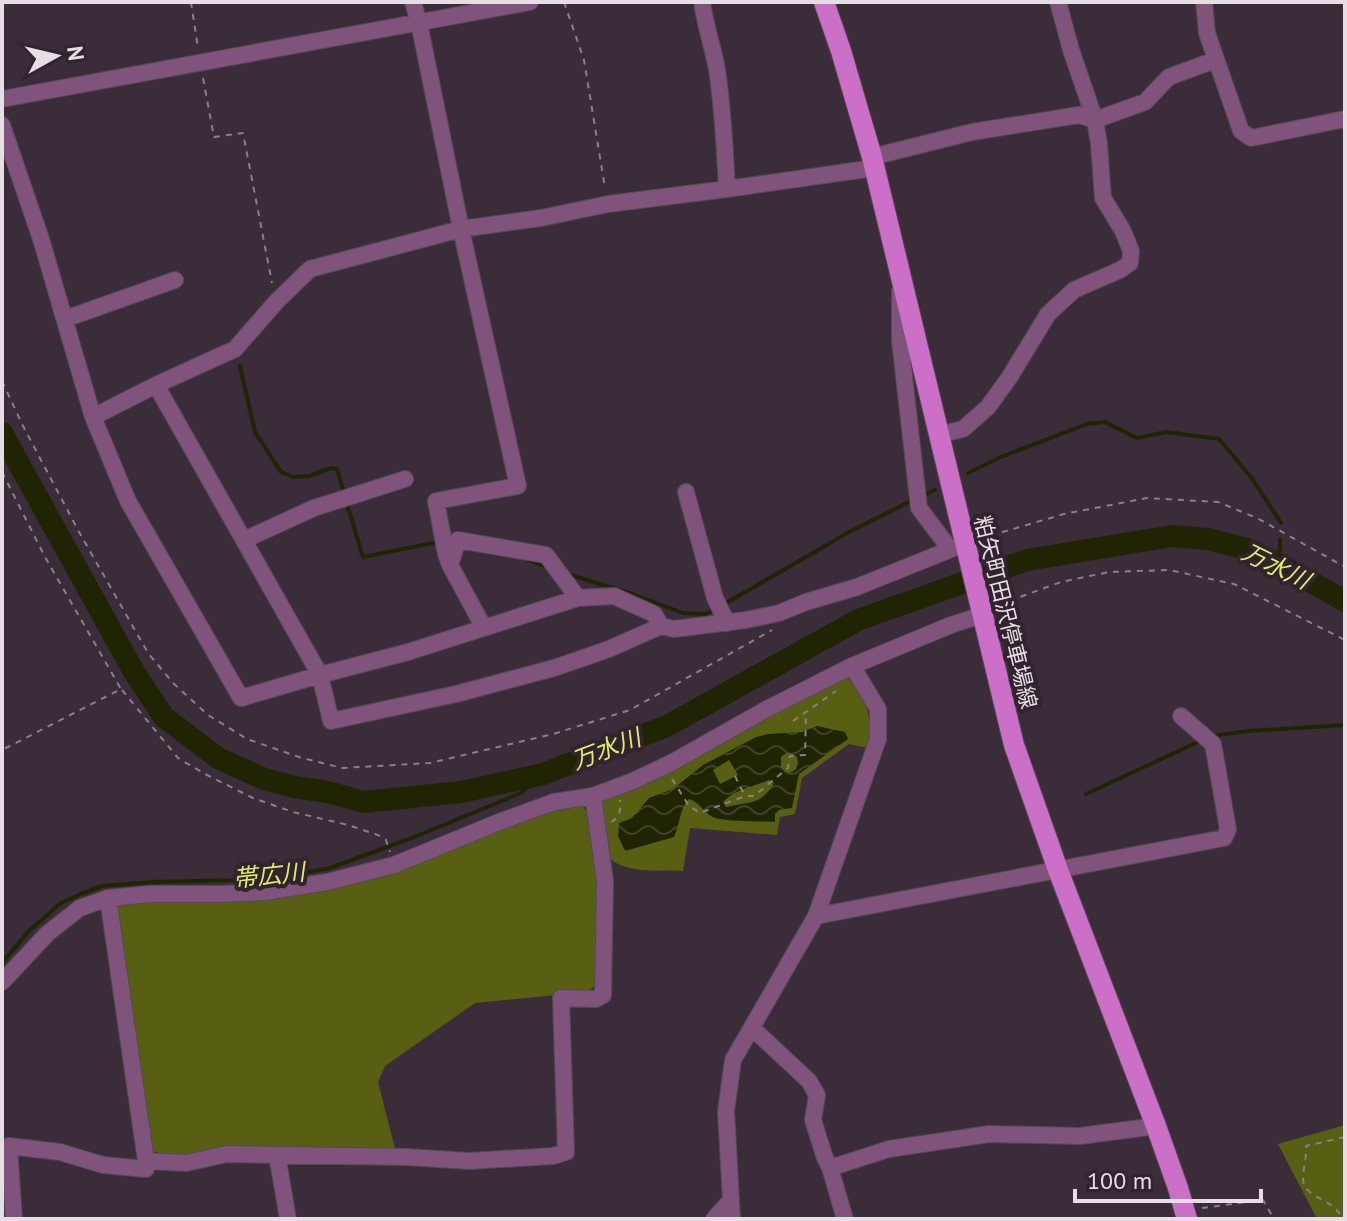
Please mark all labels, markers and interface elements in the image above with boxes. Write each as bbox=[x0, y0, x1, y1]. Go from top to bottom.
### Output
north arrow bbox=[16, 16, 96, 96]
text: N bbox=[61, 44, 91, 62]
street label: 粕矢町田沢停車場線 bbox=[968, 513, 1044, 711]
water label: 万水川 bbox=[1237, 536, 1318, 597]
water label: 万水川 bbox=[567, 721, 648, 776]
water label: 帯広川 bbox=[232, 856, 309, 894]
scale bar bbox=[1075, 1153, 1261, 1203]
text: 100 m bbox=[1087, 1165, 1152, 1196]

